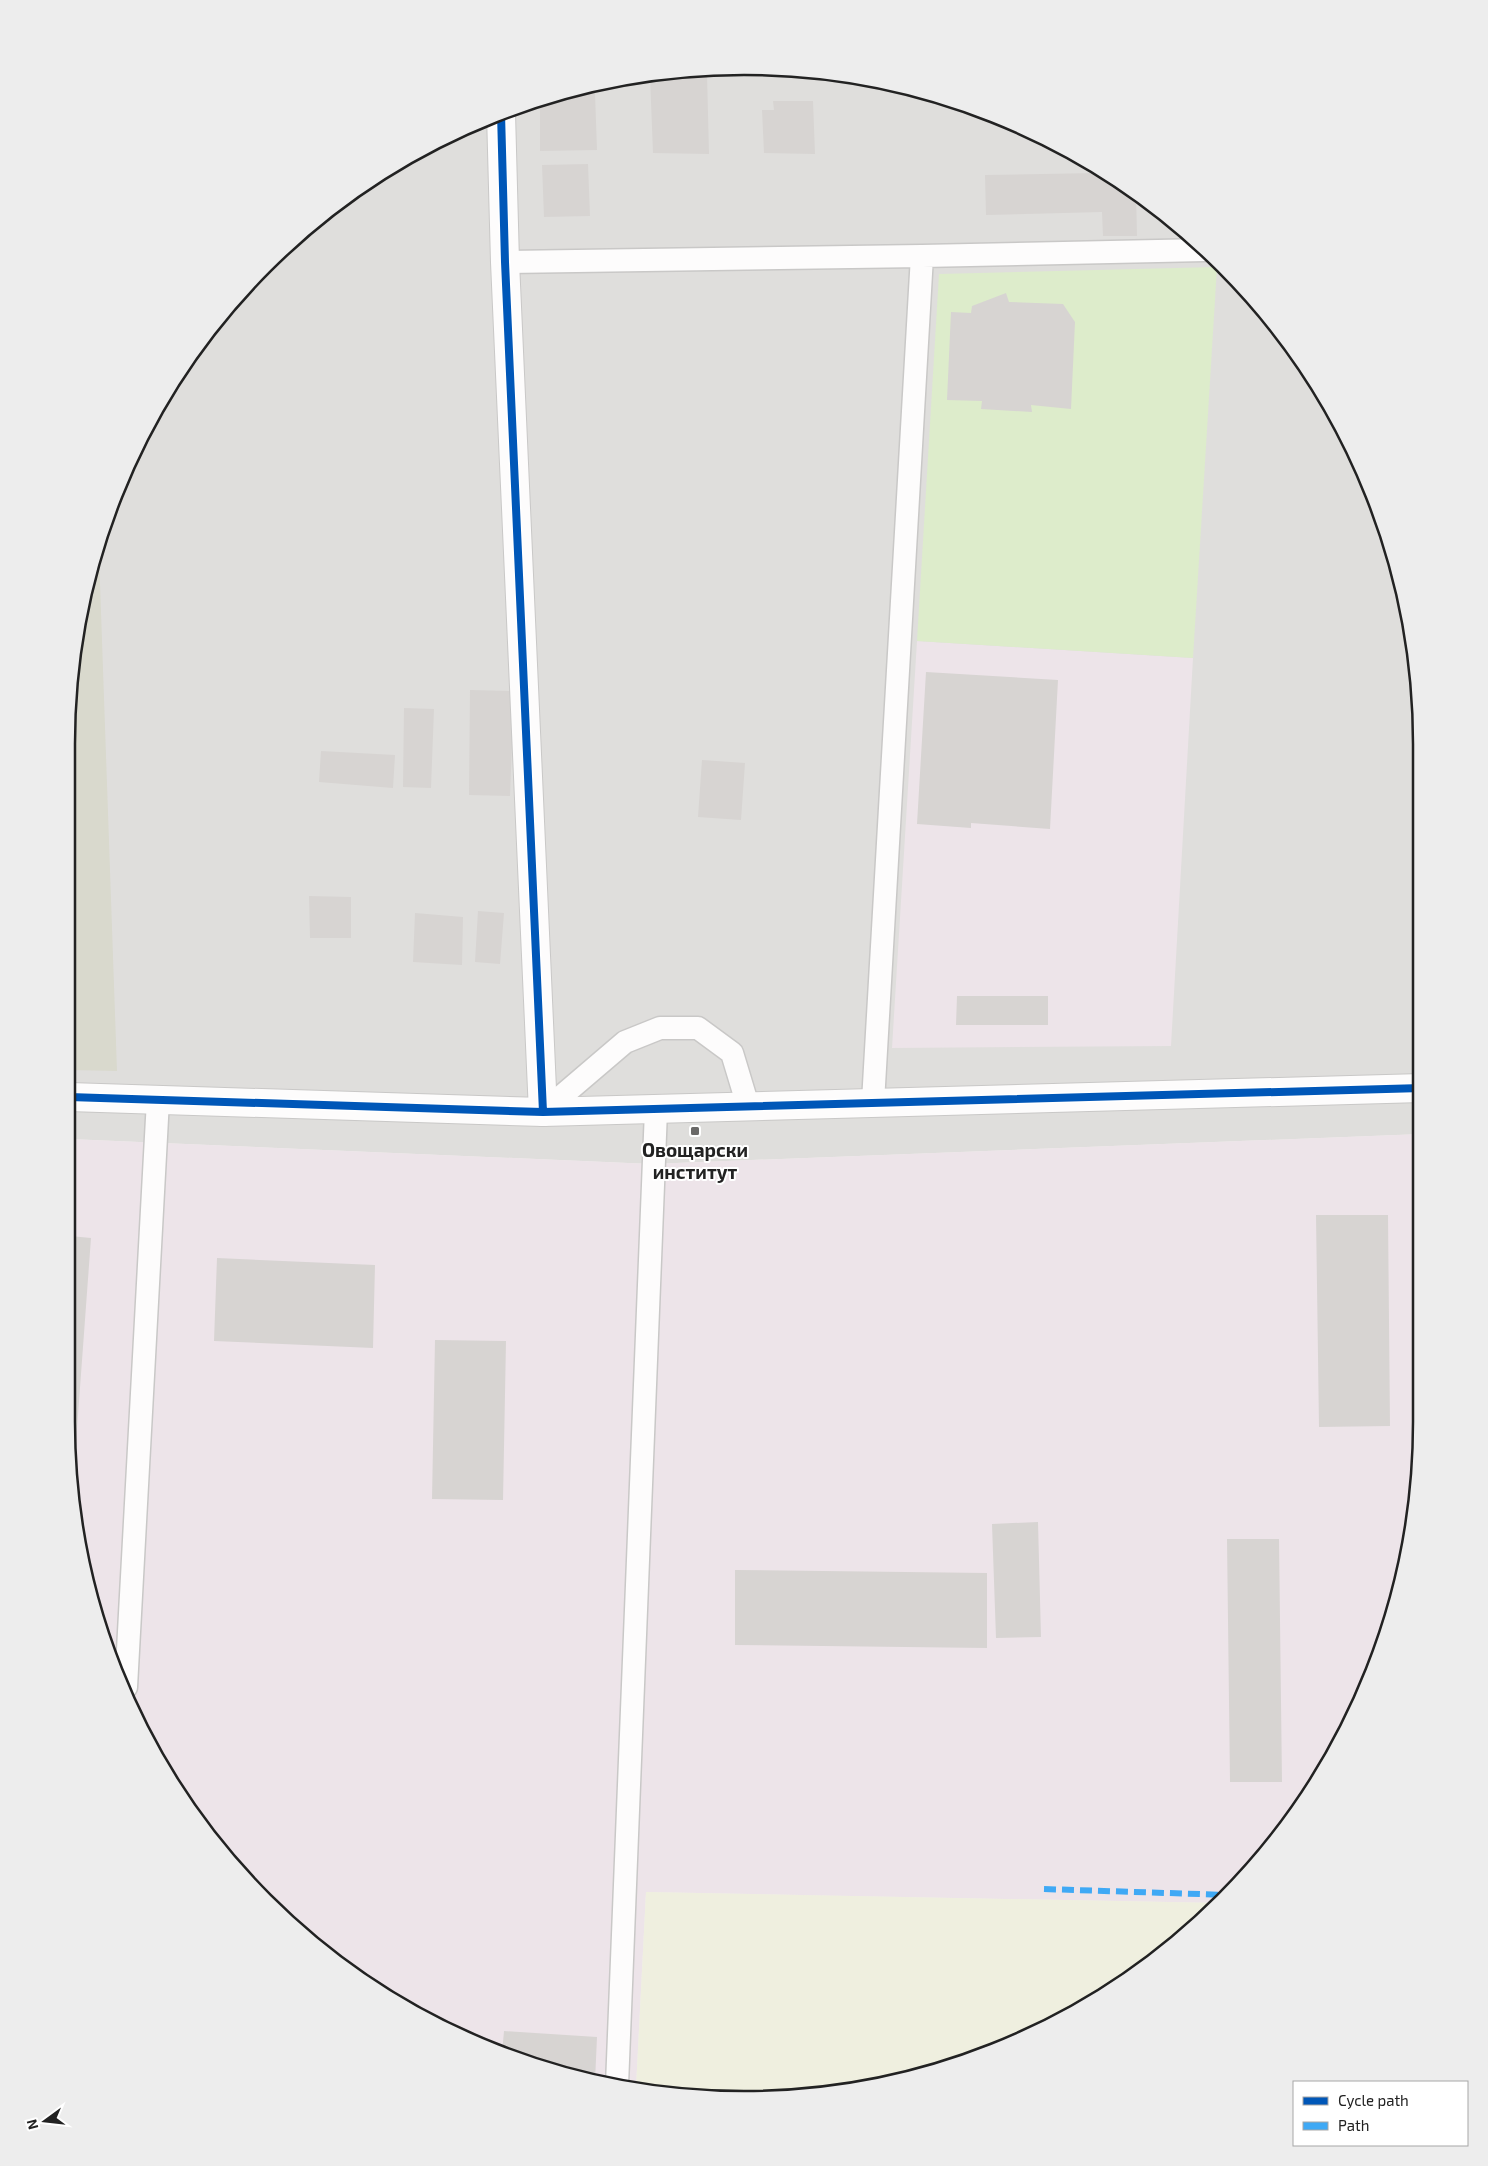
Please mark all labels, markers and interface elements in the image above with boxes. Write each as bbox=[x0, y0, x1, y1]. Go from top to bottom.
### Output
marker: Овощарски институт bbox=[689, 1125, 701, 1137]
place label: Овощарски институт bbox=[642, 1138, 748, 1183]
legend bbox=[1293, 2081, 1468, 2146]
text: Cycle path bbox=[1338, 2091, 1409, 2109]
north arrow bbox=[20, 2096, 70, 2146]
text: Path bbox=[1338, 2116, 1369, 2134]
text: N bbox=[22, 2117, 41, 2132]

